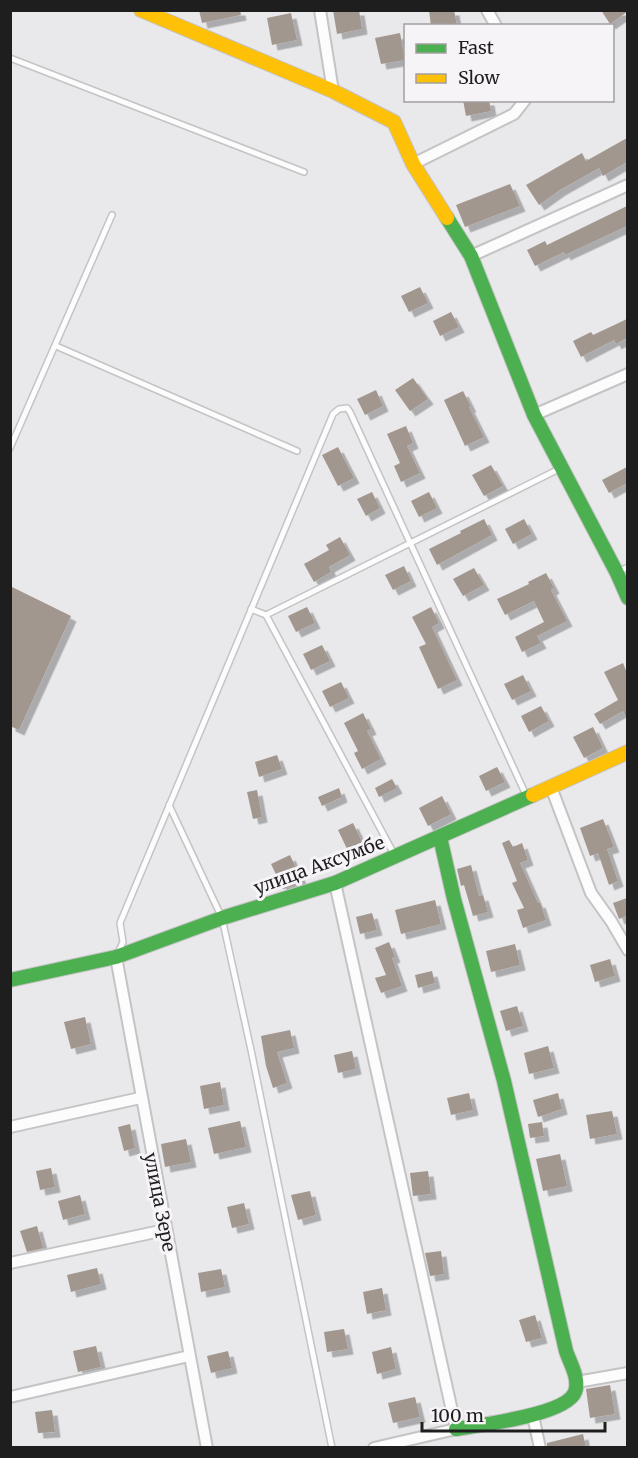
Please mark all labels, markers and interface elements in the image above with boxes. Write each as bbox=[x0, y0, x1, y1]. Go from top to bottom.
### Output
legend bbox=[404, 24, 614, 102]
text: Fast bbox=[458, 36, 494, 59]
text: Slow bbox=[458, 66, 501, 89]
street label: улица Аксумбе bbox=[250, 831, 388, 899]
street label: улица Зере bbox=[139, 1150, 181, 1254]
scale bar bbox=[422, 1395, 605, 1433]
text: 100 m bbox=[431, 1404, 484, 1427]

